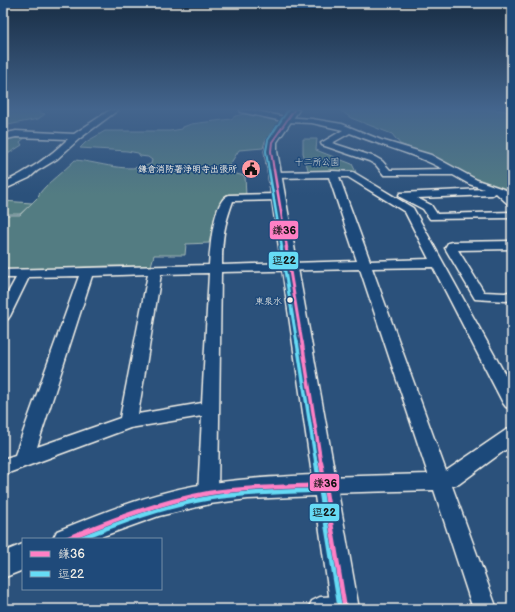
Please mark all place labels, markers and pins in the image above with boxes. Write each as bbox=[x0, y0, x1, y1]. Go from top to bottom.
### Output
public building icon: 鎌倉消防署浄明寺出張所 bbox=[240, 158, 262, 180]
place label: 鎌倉消防署浄明寺出張所 bbox=[138, 164, 237, 175]
marker: 東泉水 bbox=[285, 295, 295, 305]
place label: 東泉水 bbox=[255, 296, 282, 307]

